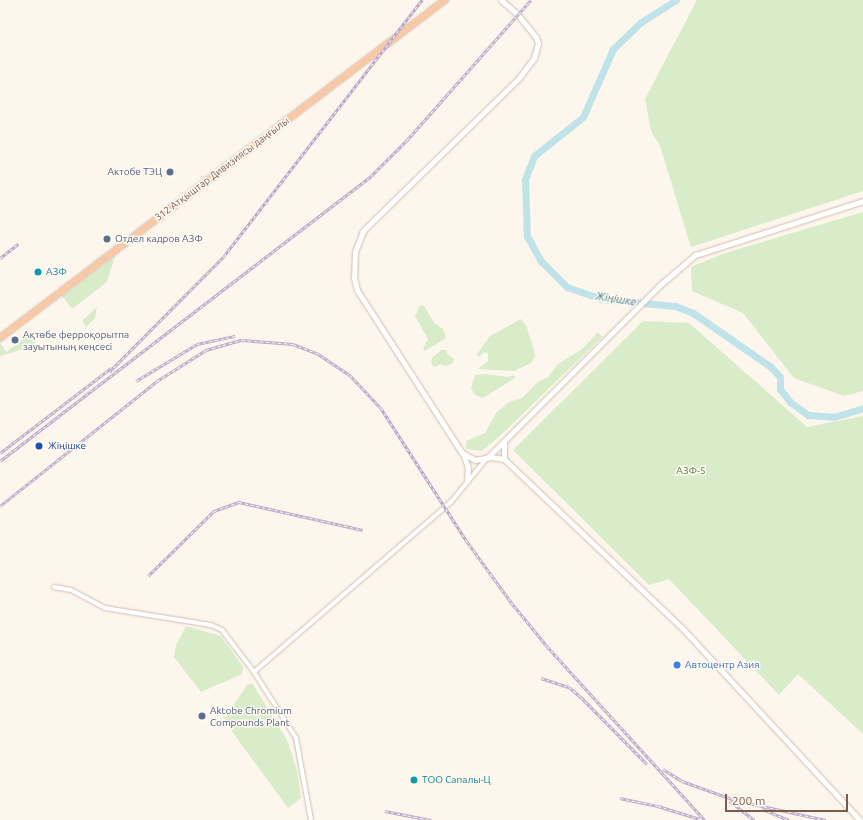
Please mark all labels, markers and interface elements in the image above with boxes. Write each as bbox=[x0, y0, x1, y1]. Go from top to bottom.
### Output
street label: 312 Атқыштар Дивизиясы даңғылы bbox=[152, 115, 292, 223]
place label: Актобе ТЭЦ bbox=[108, 166, 162, 178]
marker: Актобе ТЭЦ bbox=[165, 167, 175, 177]
place label: Отдел кадров АЗФ bbox=[115, 233, 203, 245]
marker: Отдел кадров АЗФ bbox=[102, 234, 112, 244]
place label: АЗФ bbox=[46, 266, 67, 278]
marker: АЗФ bbox=[33, 267, 43, 277]
water label: Жіңішке bbox=[595, 289, 637, 309]
place label: Ақтөбе ферроқорытпа зауытының кеңсесі bbox=[23, 328, 129, 352]
marker: Ақтөбе ферроқорытпа зауытының кеңсесі bbox=[10, 335, 20, 345]
marker: Жіңішке bbox=[33, 440, 45, 452]
place label: Жіңішке bbox=[48, 440, 86, 452]
park label: АЗФ-5 bbox=[676, 465, 706, 477]
place label: Автоцентр Азия bbox=[685, 659, 760, 671]
marker: Автоцентр Азия bbox=[672, 660, 682, 670]
place label: Aktobe Chromium Compounds Plant bbox=[210, 704, 292, 728]
marker: Aktobe Chromium Compounds Plant bbox=[197, 711, 207, 721]
place label: ТОО Сапалы-Ц bbox=[422, 774, 491, 786]
marker: ТОО Сапалы-Ц bbox=[409, 775, 419, 785]
scale bar bbox=[727, 786, 850, 812]
text: 200 m bbox=[732, 794, 765, 807]

